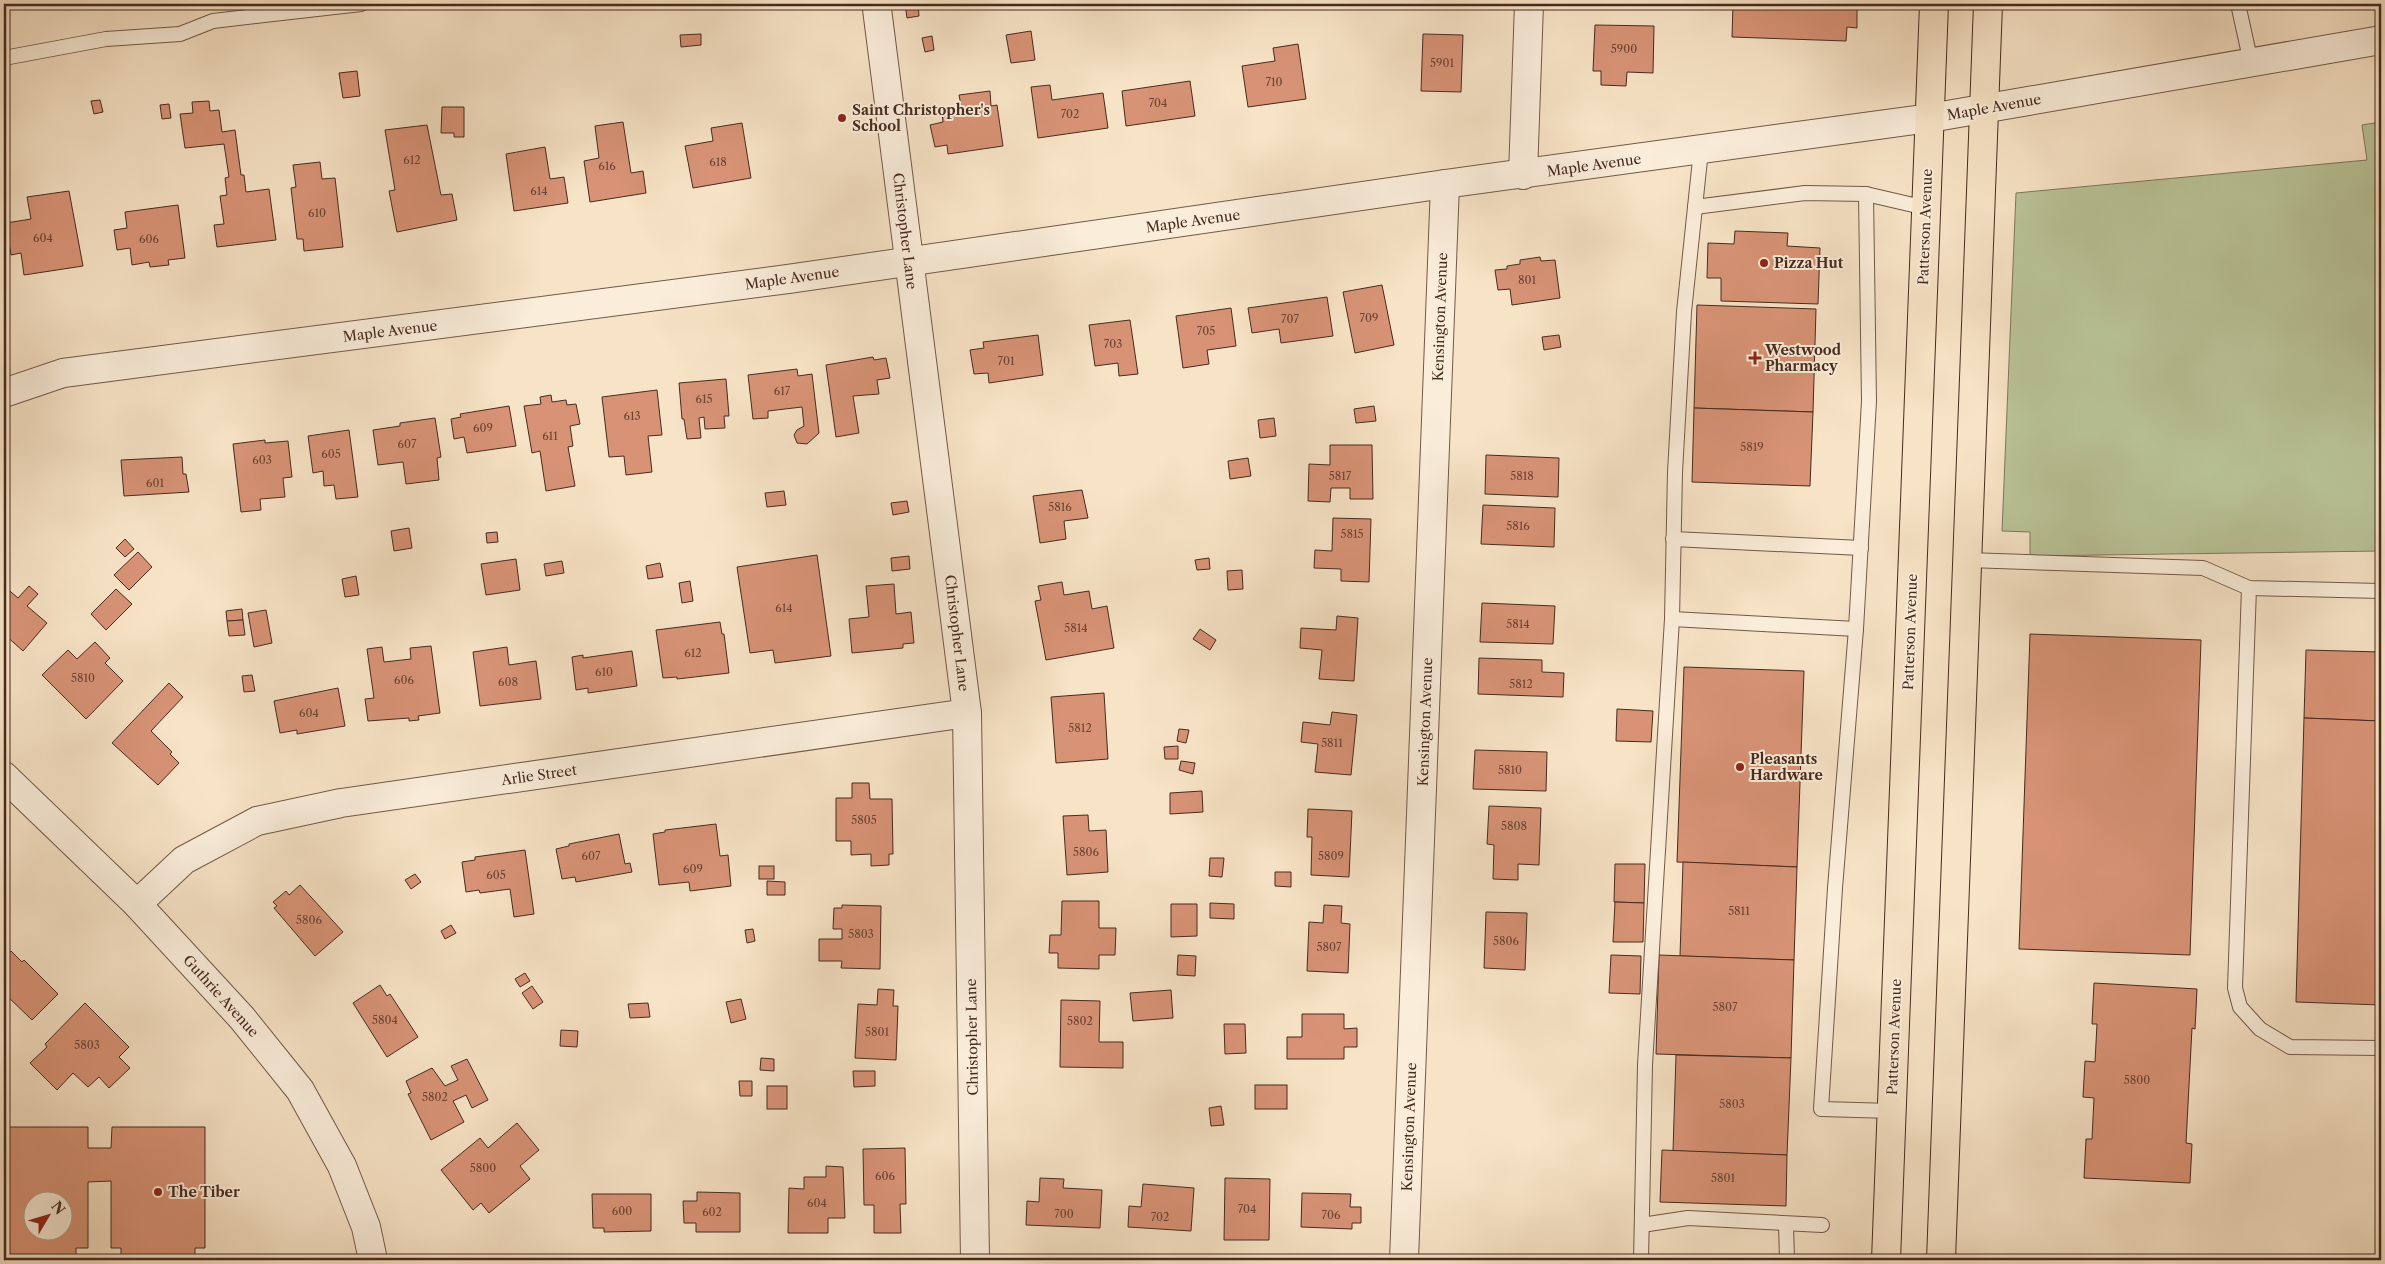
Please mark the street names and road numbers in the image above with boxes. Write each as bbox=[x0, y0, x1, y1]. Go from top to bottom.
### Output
street label: Maple Avenue bbox=[1946, 90, 2042, 124]
street label: Maple Avenue bbox=[1546, 149, 1642, 181]
street label: Patterson Avenue bbox=[1914, 168, 1936, 285]
street label: Christopher Lane bbox=[889, 172, 921, 290]
street label: Maple Avenue bbox=[1145, 205, 1241, 237]
street label: Kensington Avenue bbox=[1429, 252, 1451, 382]
street label: Maple Avenue bbox=[744, 262, 840, 294]
street label: Maple Avenue bbox=[342, 316, 438, 346]
street label: Patterson Avenue bbox=[1899, 573, 1921, 690]
street label: Christopher Lane bbox=[941, 574, 973, 692]
street label: Kensington Avenue bbox=[1414, 657, 1436, 787]
street label: Arlie Street bbox=[499, 761, 578, 789]
street label: Guthrie Avenue bbox=[179, 951, 263, 1041]
street label: Christopher Lane bbox=[962, 978, 982, 1096]
street label: Patterson Avenue bbox=[1883, 978, 1905, 1095]
street label: Kensington Avenue bbox=[1398, 1062, 1420, 1192]

